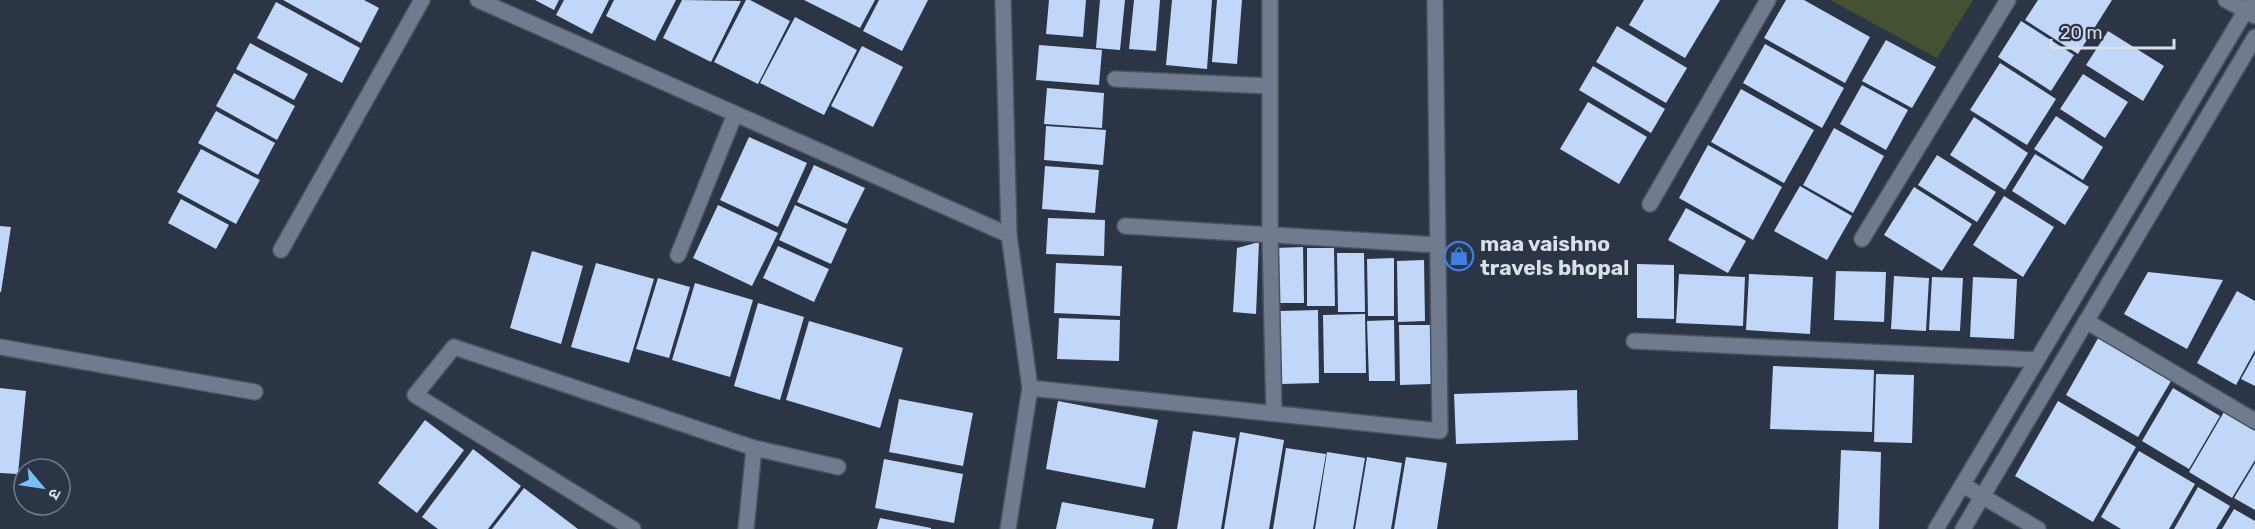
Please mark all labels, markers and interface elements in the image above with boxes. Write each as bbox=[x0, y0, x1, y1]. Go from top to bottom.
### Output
scale bar bbox=[2051, 12, 2174, 50]
text: 20 m bbox=[2060, 22, 2102, 44]
place label: maa vaishno travels bhopal bbox=[1480, 231, 1629, 280]
shop icon: maa vaishno travels bhopal bbox=[1443, 240, 1475, 272]
north arrow bbox=[12, 457, 72, 517]
text: उ bbox=[44, 485, 65, 503]

